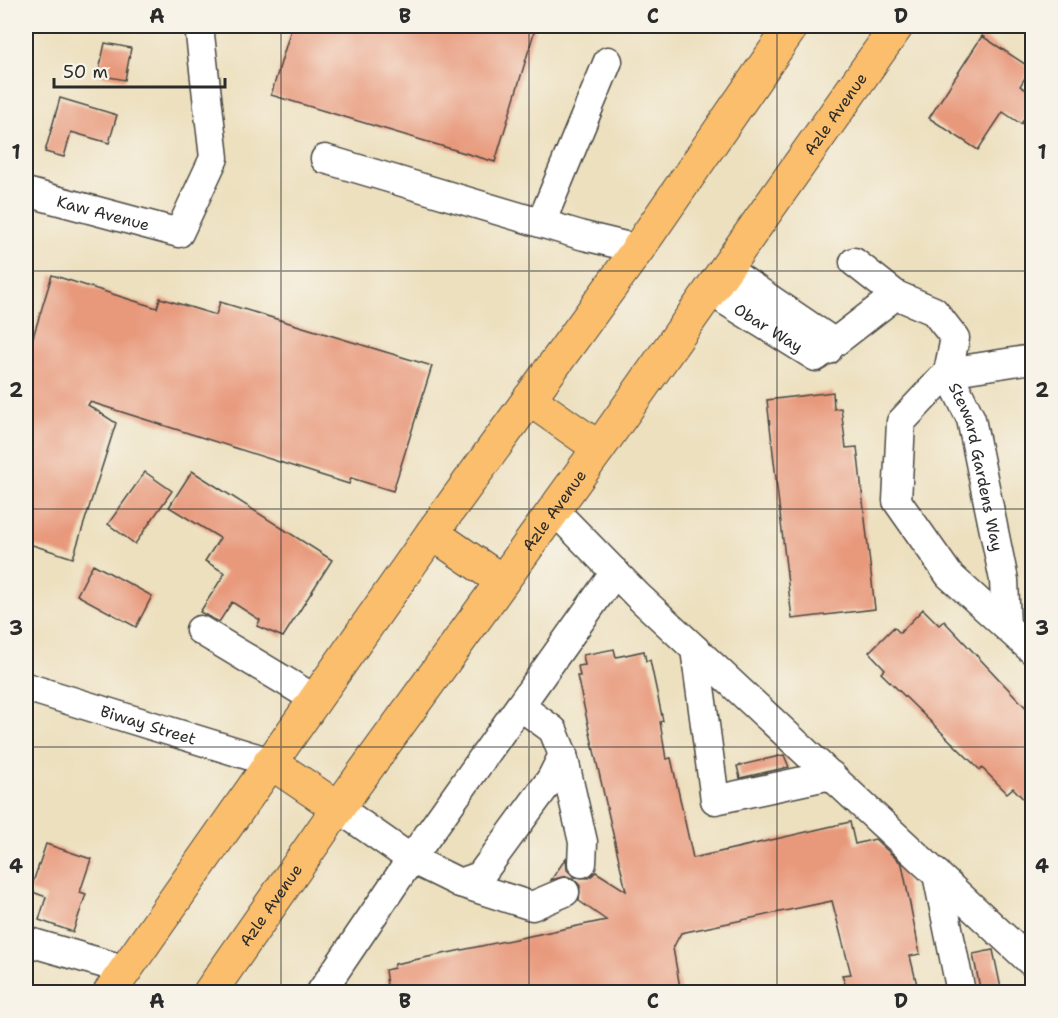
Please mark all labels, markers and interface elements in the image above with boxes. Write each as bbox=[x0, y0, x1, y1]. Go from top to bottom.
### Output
text: A bbox=[149, 3, 165, 29]
text: B bbox=[399, 3, 411, 29]
text: C bbox=[647, 3, 659, 29]
text: D bbox=[894, 3, 908, 29]
scale bar bbox=[54, 51, 225, 89]
text: 50 m bbox=[63, 60, 108, 84]
street label: Azle Avenue bbox=[799, 69, 872, 159]
text: 1 bbox=[11, 139, 21, 165]
text: 1 bbox=[1037, 139, 1047, 165]
street label: Kaw Avenue bbox=[54, 191, 152, 236]
street label: Obar Way bbox=[730, 299, 807, 357]
text: 2 bbox=[9, 377, 23, 403]
text: 2 bbox=[1035, 377, 1049, 403]
street label: Steward Gardens Way bbox=[944, 379, 1008, 553]
street label: Azle Avenue bbox=[518, 465, 591, 556]
text: 3 bbox=[9, 615, 23, 641]
text: 3 bbox=[1035, 615, 1049, 641]
street label: Biway Street bbox=[98, 700, 199, 750]
text: 4 bbox=[9, 853, 23, 879]
text: 4 bbox=[1035, 853, 1049, 879]
street label: Azle Avenue bbox=[235, 860, 307, 951]
text: A bbox=[149, 988, 165, 1014]
text: B bbox=[399, 988, 411, 1014]
text: C bbox=[647, 988, 659, 1014]
text: D bbox=[894, 988, 908, 1014]

